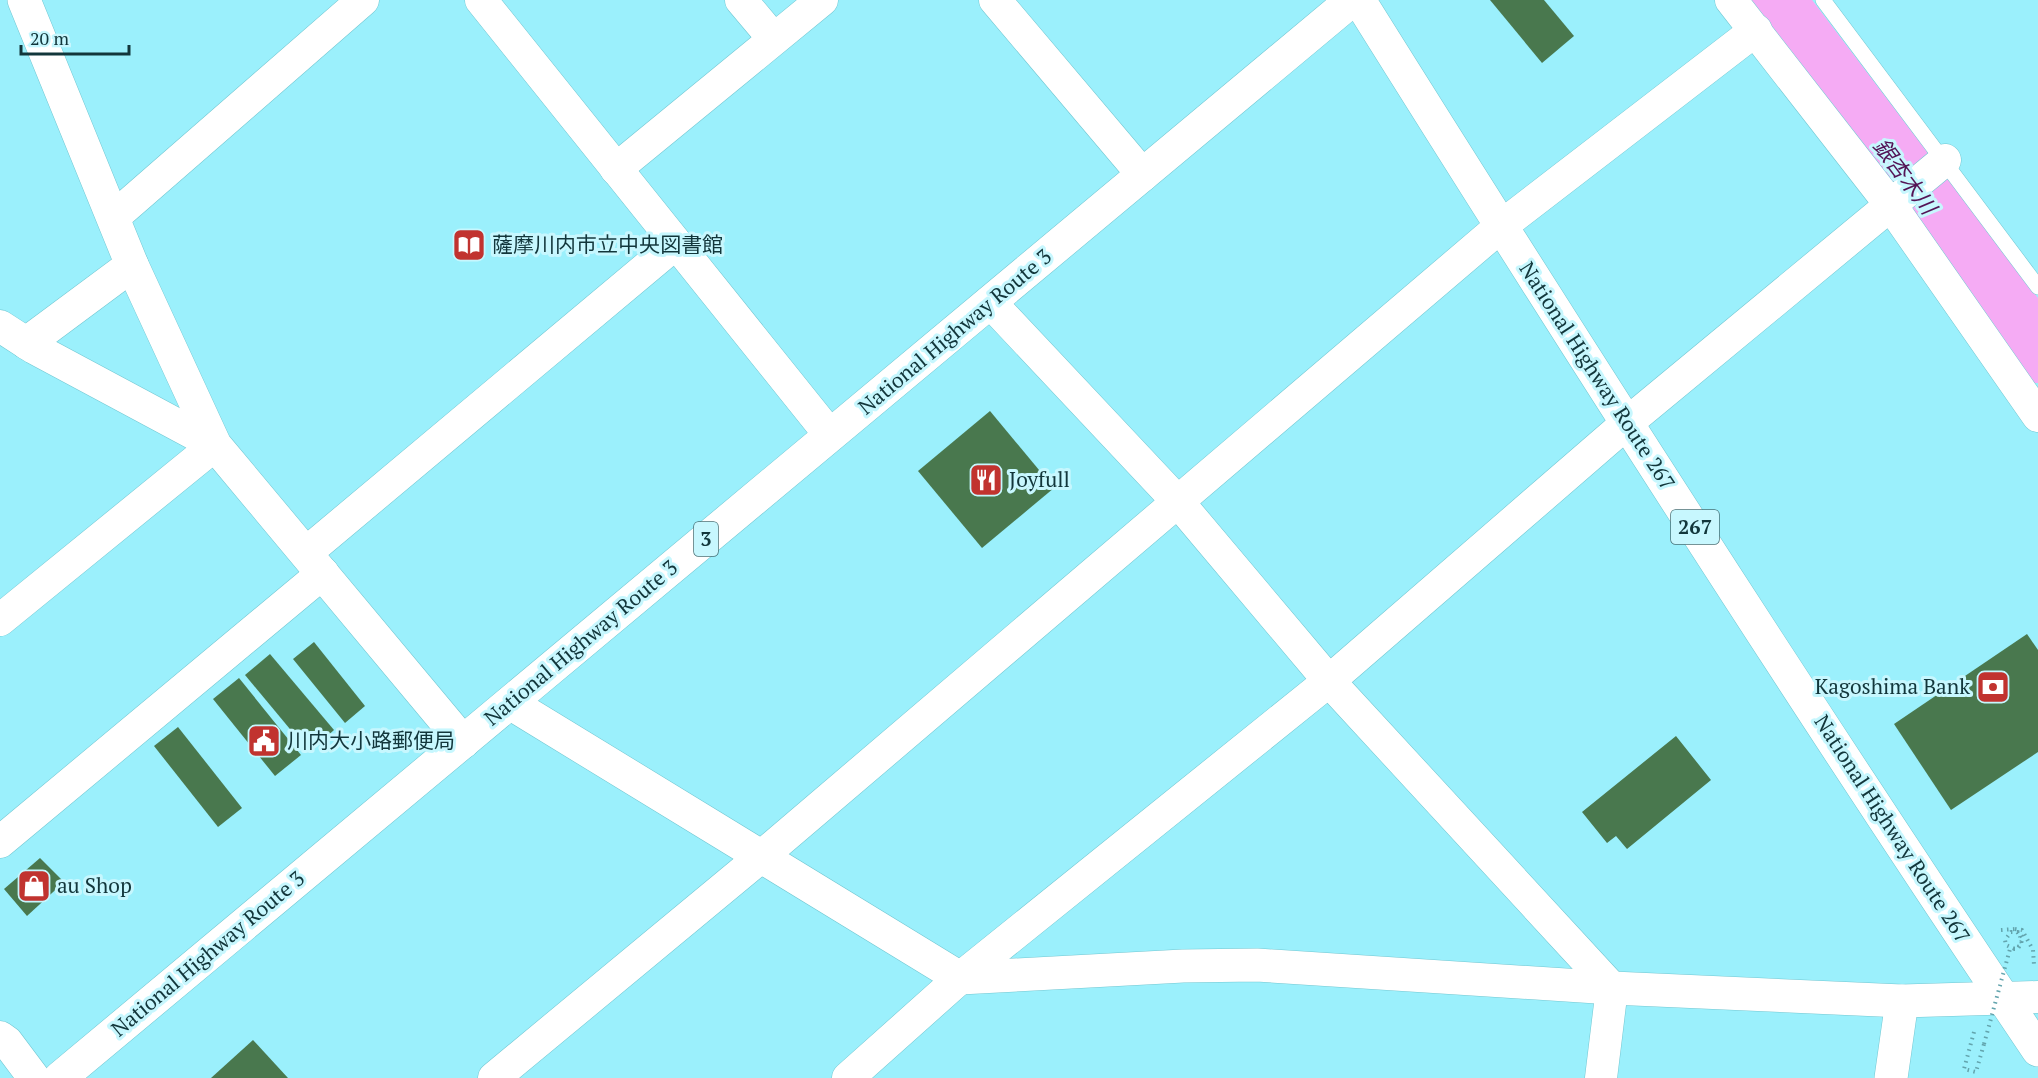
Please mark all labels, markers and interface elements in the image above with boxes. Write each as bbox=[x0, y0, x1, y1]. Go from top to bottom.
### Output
scale bar bbox=[21, 18, 129, 56]
text: 20 m bbox=[30, 26, 70, 50]
water label: 銀杏木川 bbox=[1867, 132, 1945, 221]
library icon: 薩摩川内市立中央図書館 bbox=[451, 227, 487, 263]
place label: 薩摩川内市立中央図書館 bbox=[492, 230, 723, 258]
street label: National Highway Route 3 bbox=[852, 242, 1057, 420]
street label: National Highway Route 267 bbox=[1514, 256, 1682, 495]
restaurant icon: Joyfull bbox=[968, 462, 1004, 498]
place label: Joyfull bbox=[1009, 465, 1070, 493]
road number: 267 bbox=[1671, 510, 1719, 544]
road number: 3 bbox=[694, 522, 718, 556]
street label: National Highway Route 3 bbox=[478, 553, 683, 731]
bank icon: Kagoshima Bank bbox=[1975, 669, 2011, 705]
place label: Kagoshima Bank bbox=[1815, 672, 1970, 700]
street label: National Highway Route 267 bbox=[1809, 709, 1977, 948]
public building icon: 川内大小路郵便局 bbox=[246, 723, 282, 759]
place label: 川内大小路郵便局 bbox=[287, 726, 455, 754]
street label: National Highway Route 3 bbox=[105, 864, 310, 1042]
shop icon: au Shop bbox=[16, 868, 52, 904]
place label: au Shop bbox=[57, 871, 132, 899]

